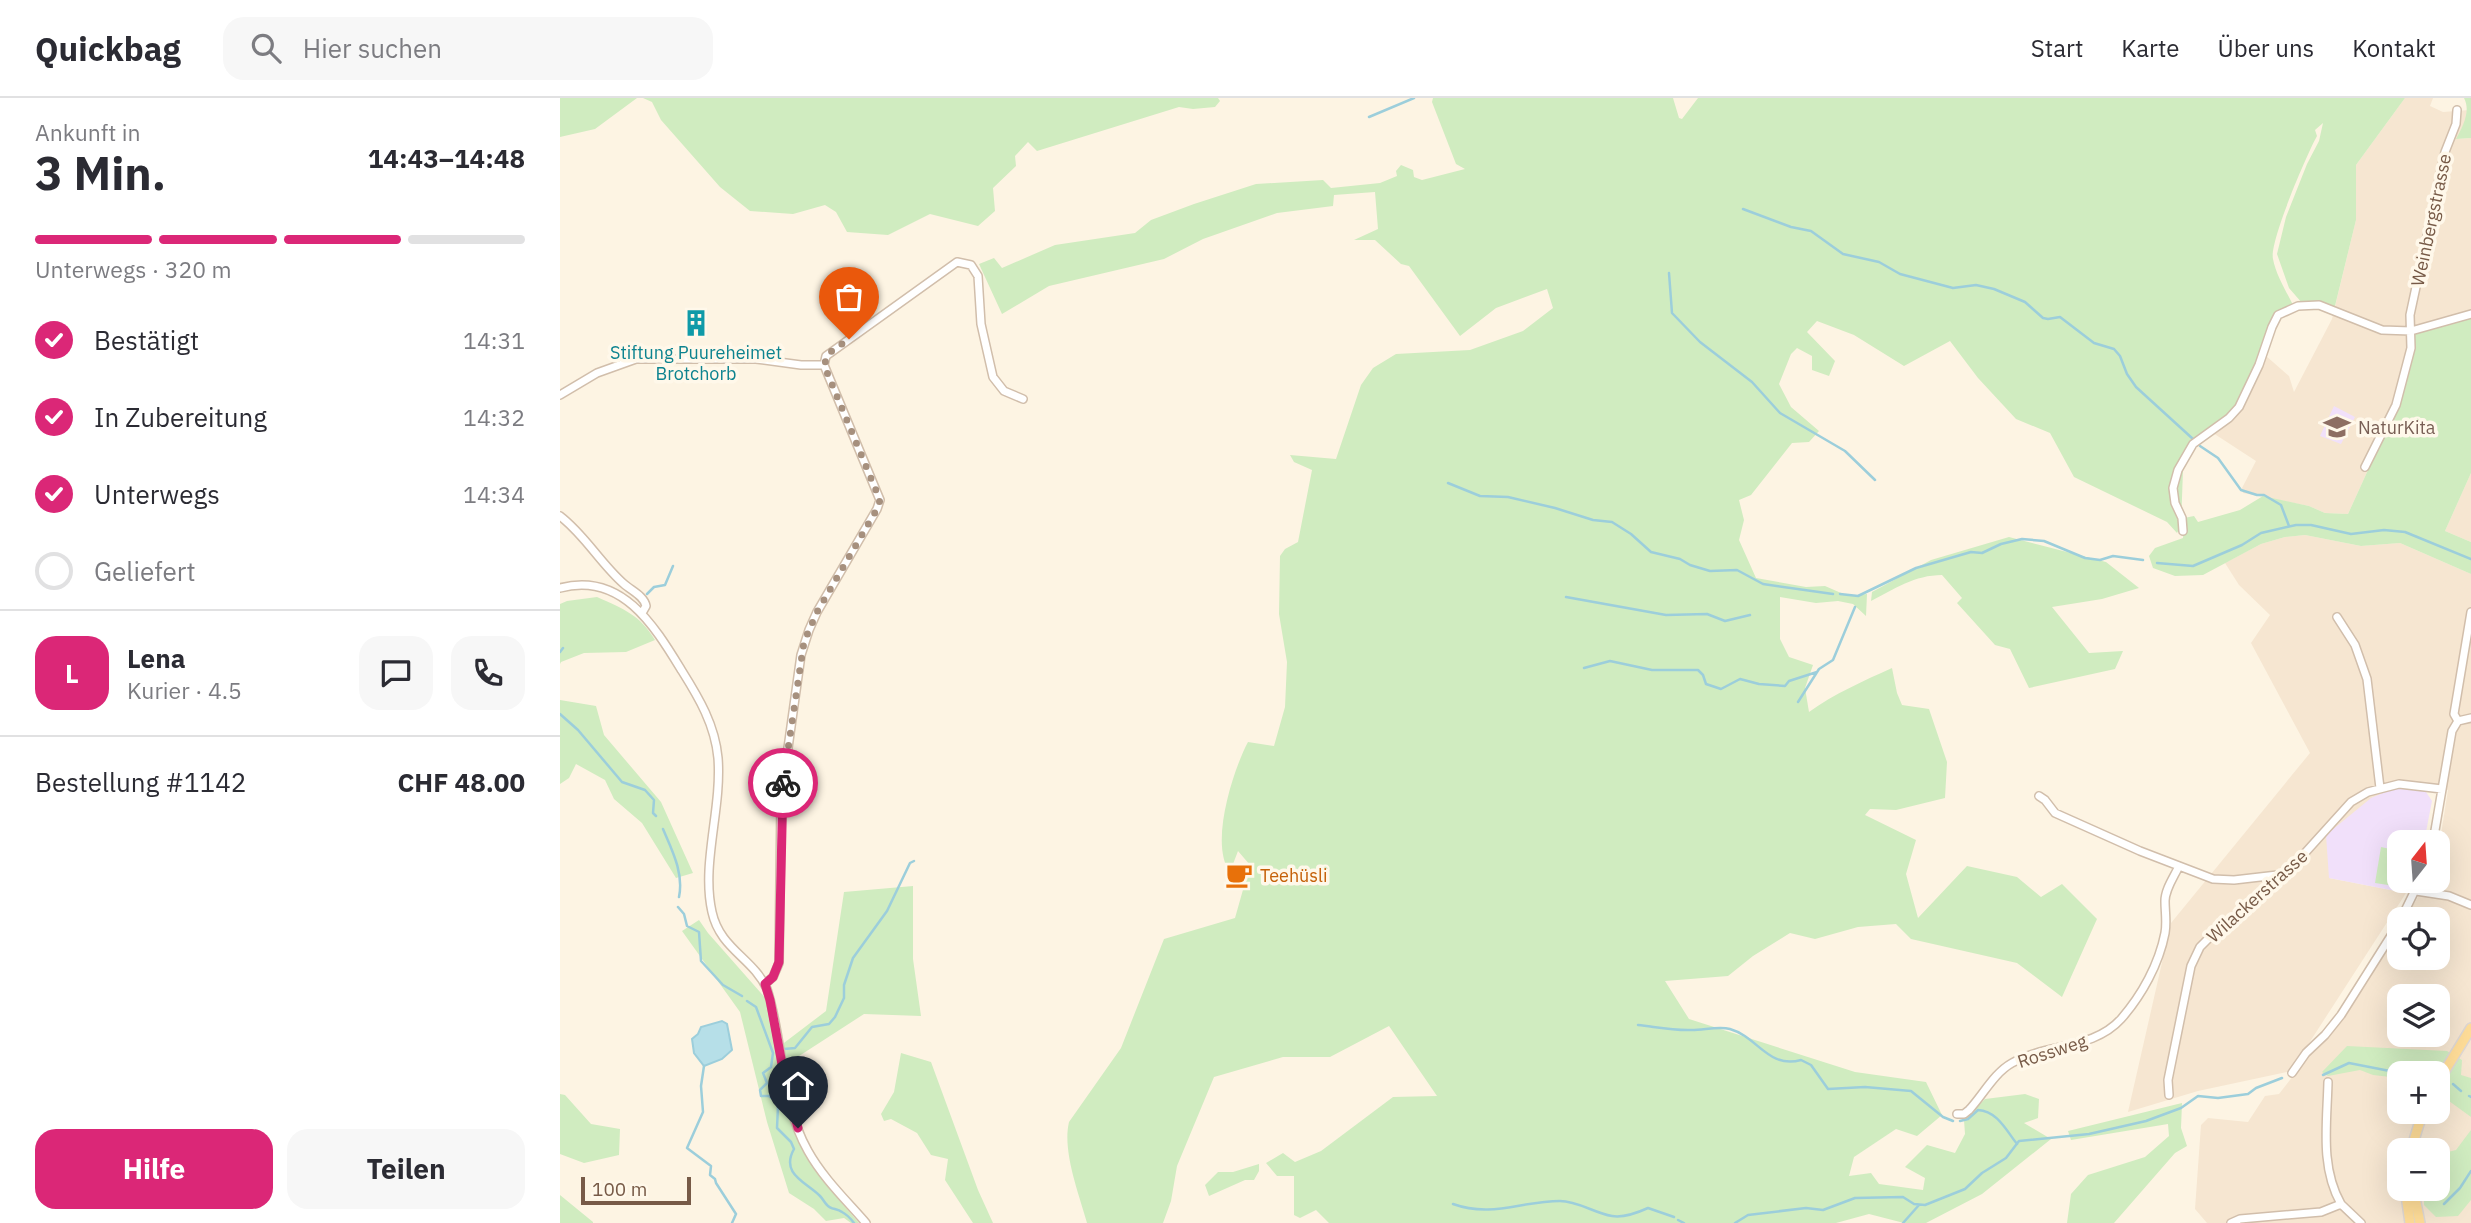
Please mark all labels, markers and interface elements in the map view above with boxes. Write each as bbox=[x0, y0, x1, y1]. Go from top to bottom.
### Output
search box bbox=[223, 17, 713, 80]
text: Quickbag bbox=[35, 27, 181, 70]
icon: search bbox=[247, 29, 285, 67]
text: Hier suchen bbox=[303, 31, 442, 65]
text: Start bbox=[2031, 32, 2083, 64]
text: Karte bbox=[2121, 32, 2179, 64]
text: Über uns bbox=[2217, 32, 2314, 64]
text: Kontakt bbox=[2352, 32, 2436, 64]
text: Ankunft in bbox=[35, 117, 141, 147]
text: 14:43–14:48 bbox=[368, 141, 525, 175]
text: 3 Min. bbox=[35, 143, 166, 203]
street label: Weinbergstrasse bbox=[2406, 152, 2456, 288]
text: Unterwegs · 320 m bbox=[35, 254, 232, 284]
pin bbox=[819, 267, 879, 339]
icon: bag bbox=[830, 278, 868, 316]
building icon: Stiftung Puureheimet Brotchorb bbox=[681, 308, 711, 338]
icon: check bbox=[35, 321, 73, 359]
text: Bestätigt bbox=[94, 323, 199, 357]
text: 14:31 bbox=[463, 325, 525, 355]
place label: Stiftung Puureheimet Brotchorb bbox=[610, 341, 782, 385]
icon: check bbox=[35, 398, 73, 436]
text: In Zubereitung bbox=[94, 400, 267, 434]
text: 14:32 bbox=[463, 402, 525, 432]
school or university icon: NaturKita bbox=[2322, 412, 2352, 442]
place label: NaturKita bbox=[2358, 416, 2436, 439]
icon: check bbox=[35, 475, 73, 513]
text: Unterwegs bbox=[94, 477, 220, 511]
text: 14:34 bbox=[463, 479, 525, 509]
text: Geliefert bbox=[94, 554, 196, 588]
button: chat bbox=[359, 636, 433, 710]
button: phone bbox=[451, 636, 525, 710]
text: Lena bbox=[127, 641, 185, 675]
text: L bbox=[65, 656, 79, 690]
text: Kurier · 4.5 bbox=[127, 675, 242, 705]
courier bbox=[748, 748, 818, 818]
icon: bike bbox=[764, 764, 802, 802]
text: Bestellung #1142 bbox=[35, 765, 246, 799]
text: CHF 48.00 bbox=[397, 765, 525, 799]
north arrow bbox=[2387, 830, 2450, 892]
map controls bbox=[2387, 830, 2450, 1201]
street label: Wilackerstrasse bbox=[2202, 844, 2312, 947]
cafe icon: Teehüsli bbox=[1224, 860, 1254, 890]
place label: Teehüsli bbox=[1260, 864, 1328, 887]
button: locate bbox=[2387, 907, 2450, 970]
button: layers bbox=[2387, 984, 2450, 1047]
street label: Rossweg bbox=[2014, 1029, 2090, 1073]
pin bbox=[768, 1056, 828, 1128]
button: + bbox=[2387, 1061, 2450, 1124]
icon: home bbox=[779, 1067, 817, 1105]
button: Hilfe bbox=[35, 1129, 273, 1209]
button: Teilen bbox=[287, 1129, 525, 1209]
button: − bbox=[2387, 1138, 2450, 1201]
scale bar bbox=[581, 1174, 691, 1206]
text: 100 m bbox=[592, 1177, 647, 1201]

